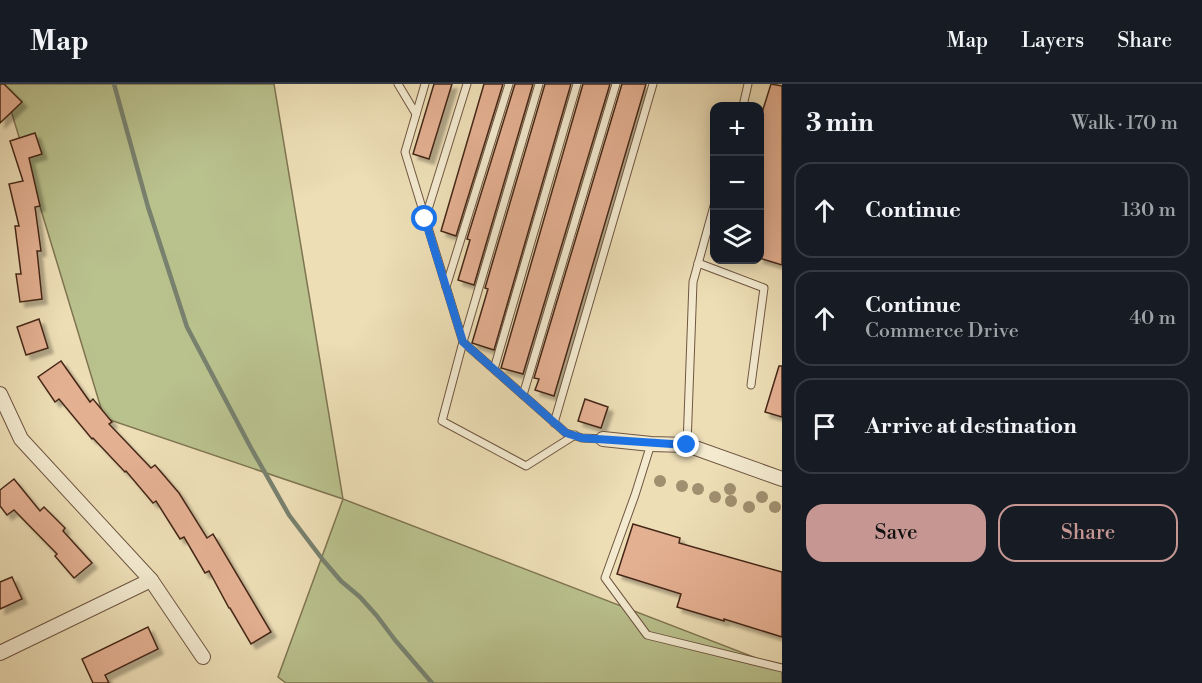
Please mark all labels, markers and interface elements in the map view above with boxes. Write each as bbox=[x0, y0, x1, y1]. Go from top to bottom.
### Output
text: Map bbox=[30, 24, 89, 59]
text: Map bbox=[947, 28, 988, 54]
text: Layers bbox=[1021, 28, 1084, 54]
text: Share bbox=[1117, 28, 1172, 54]
map controls bbox=[710, 102, 764, 264]
button: + bbox=[710, 102, 764, 156]
text: 3 min bbox=[806, 107, 874, 139]
text: Walk · 170 m bbox=[1071, 111, 1178, 136]
button: − bbox=[710, 156, 764, 210]
icon: ahead bbox=[808, 194, 841, 227]
text: Continue bbox=[865, 197, 961, 224]
text: 130 m bbox=[1121, 198, 1176, 223]
route start bbox=[411, 205, 437, 231]
button: layers bbox=[710, 210, 764, 264]
text: Continue bbox=[865, 292, 961, 319]
icon: ahead bbox=[808, 302, 841, 335]
text: 40 m bbox=[1129, 306, 1176, 331]
text: Commerce Drive bbox=[865, 319, 1019, 344]
icon: arrive bbox=[808, 410, 841, 443]
text: Arrive at destination bbox=[865, 413, 1077, 440]
route end bbox=[673, 431, 699, 457]
button: Save bbox=[806, 504, 986, 562]
button: Share bbox=[998, 504, 1178, 562]

